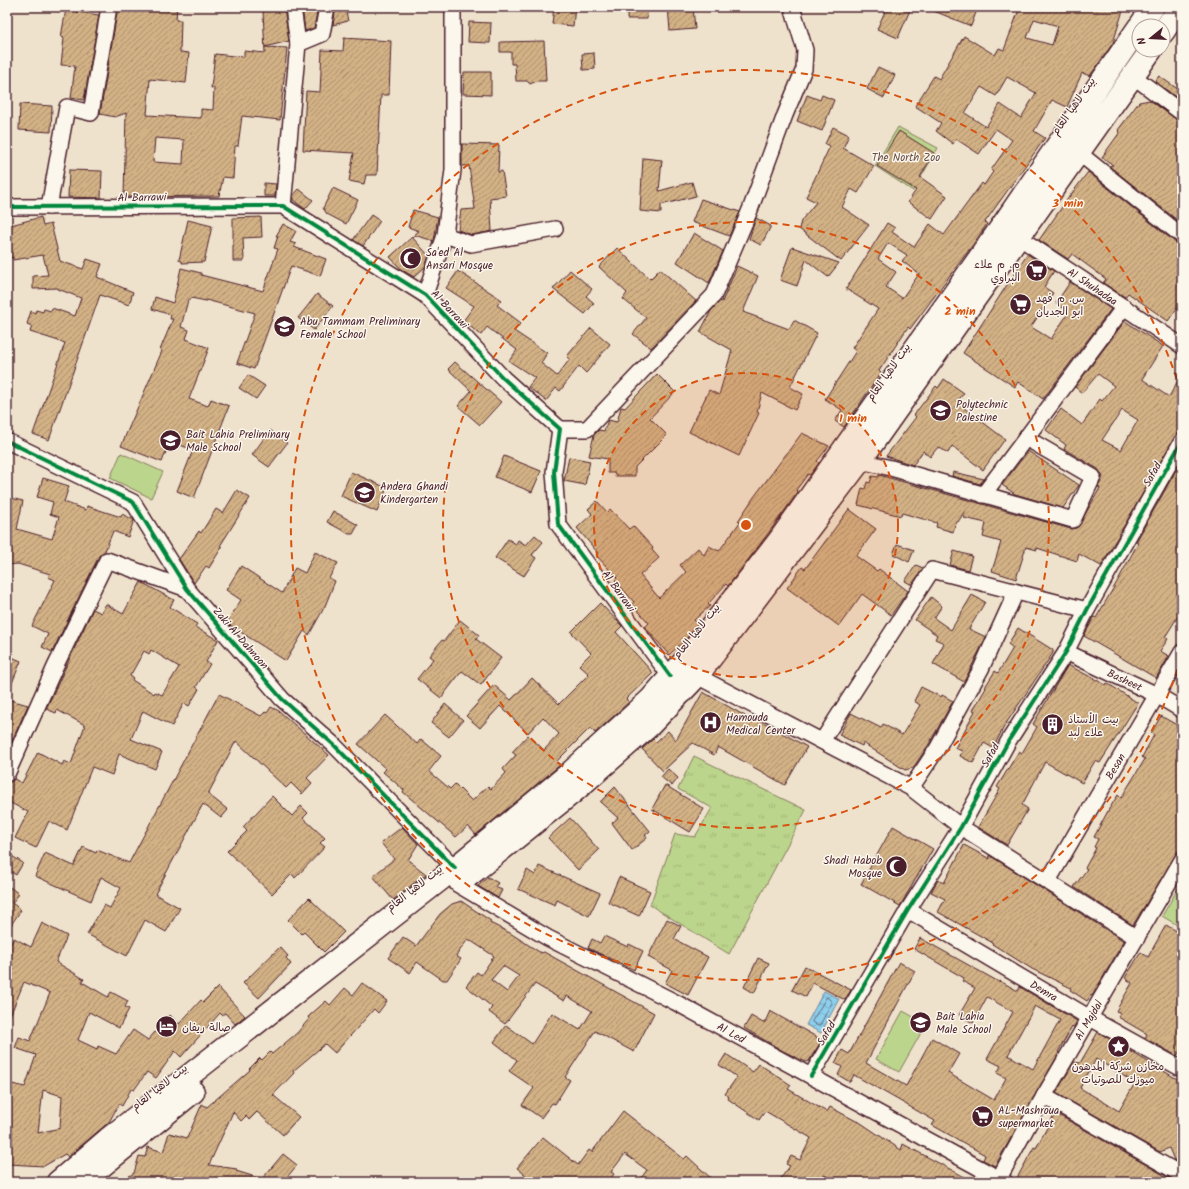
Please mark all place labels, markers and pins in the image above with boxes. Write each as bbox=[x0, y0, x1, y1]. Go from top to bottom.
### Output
place label: Sa'ed Al Ansari Mosque bbox=[426, 244, 493, 275]
mosque icon: Sa'ed Al Ansari Mosque bbox=[398, 245, 424, 271]
place label: م. م علاء البراوي bbox=[974, 256, 1020, 287]
supermarket icon: م. م علاء البراوي bbox=[1023, 257, 1049, 283]
place label: س. م فهد ابو الجديان bbox=[1036, 290, 1084, 321]
supermarket icon: س. م فهد ابو الجديان bbox=[1007, 291, 1033, 317]
place label: Abu Tammam Preliminary Female School bbox=[300, 313, 421, 344]
school or university icon: Abu Tammam Preliminary Female School bbox=[271, 314, 297, 340]
place label: Polytechnic Palestine bbox=[956, 396, 1008, 427]
school or university icon: Polytechnic Palestine bbox=[927, 397, 953, 423]
place label: Bait Lahia Preliminary Male School bbox=[186, 426, 291, 457]
school or university icon: Bait Lahia Preliminary Male School bbox=[157, 427, 183, 453]
place label: Andera Ghandi Kindergarten bbox=[380, 478, 448, 509]
school or university icon: Andera Ghandi Kindergarten bbox=[351, 479, 377, 505]
centre of rings bbox=[739, 518, 753, 532]
place label: Hamouda Medical Center bbox=[726, 709, 797, 740]
hospital icon: Hamouda Medical Center bbox=[698, 710, 724, 736]
place label: بيت الأستاذ علاء لبد bbox=[1068, 711, 1119, 742]
building icon: بيت الأستاذ علاء لبد bbox=[1040, 712, 1066, 738]
place label: Shadi Habob Mosque bbox=[824, 852, 882, 883]
mosque icon: Shadi Habob Mosque bbox=[884, 853, 910, 879]
place label: Bait Lahia Male School bbox=[936, 1008, 991, 1039]
school or university icon: Bait Lahia Male School bbox=[907, 1009, 933, 1035]
hotel icon: صالة ريفان bbox=[154, 1014, 180, 1040]
place label: صالة ريفان bbox=[182, 1019, 231, 1037]
place icon: مخازن شركة المدهون ميوزك للصوتيات bbox=[1105, 1033, 1131, 1059]
place label: مخازن شركة المدهون ميوزك للصوتيات bbox=[1072, 1058, 1164, 1089]
place label: AL-Mashroua supermarket bbox=[998, 1102, 1059, 1133]
supermarket icon: AL-Mashroua supermarket bbox=[970, 1103, 996, 1129]

